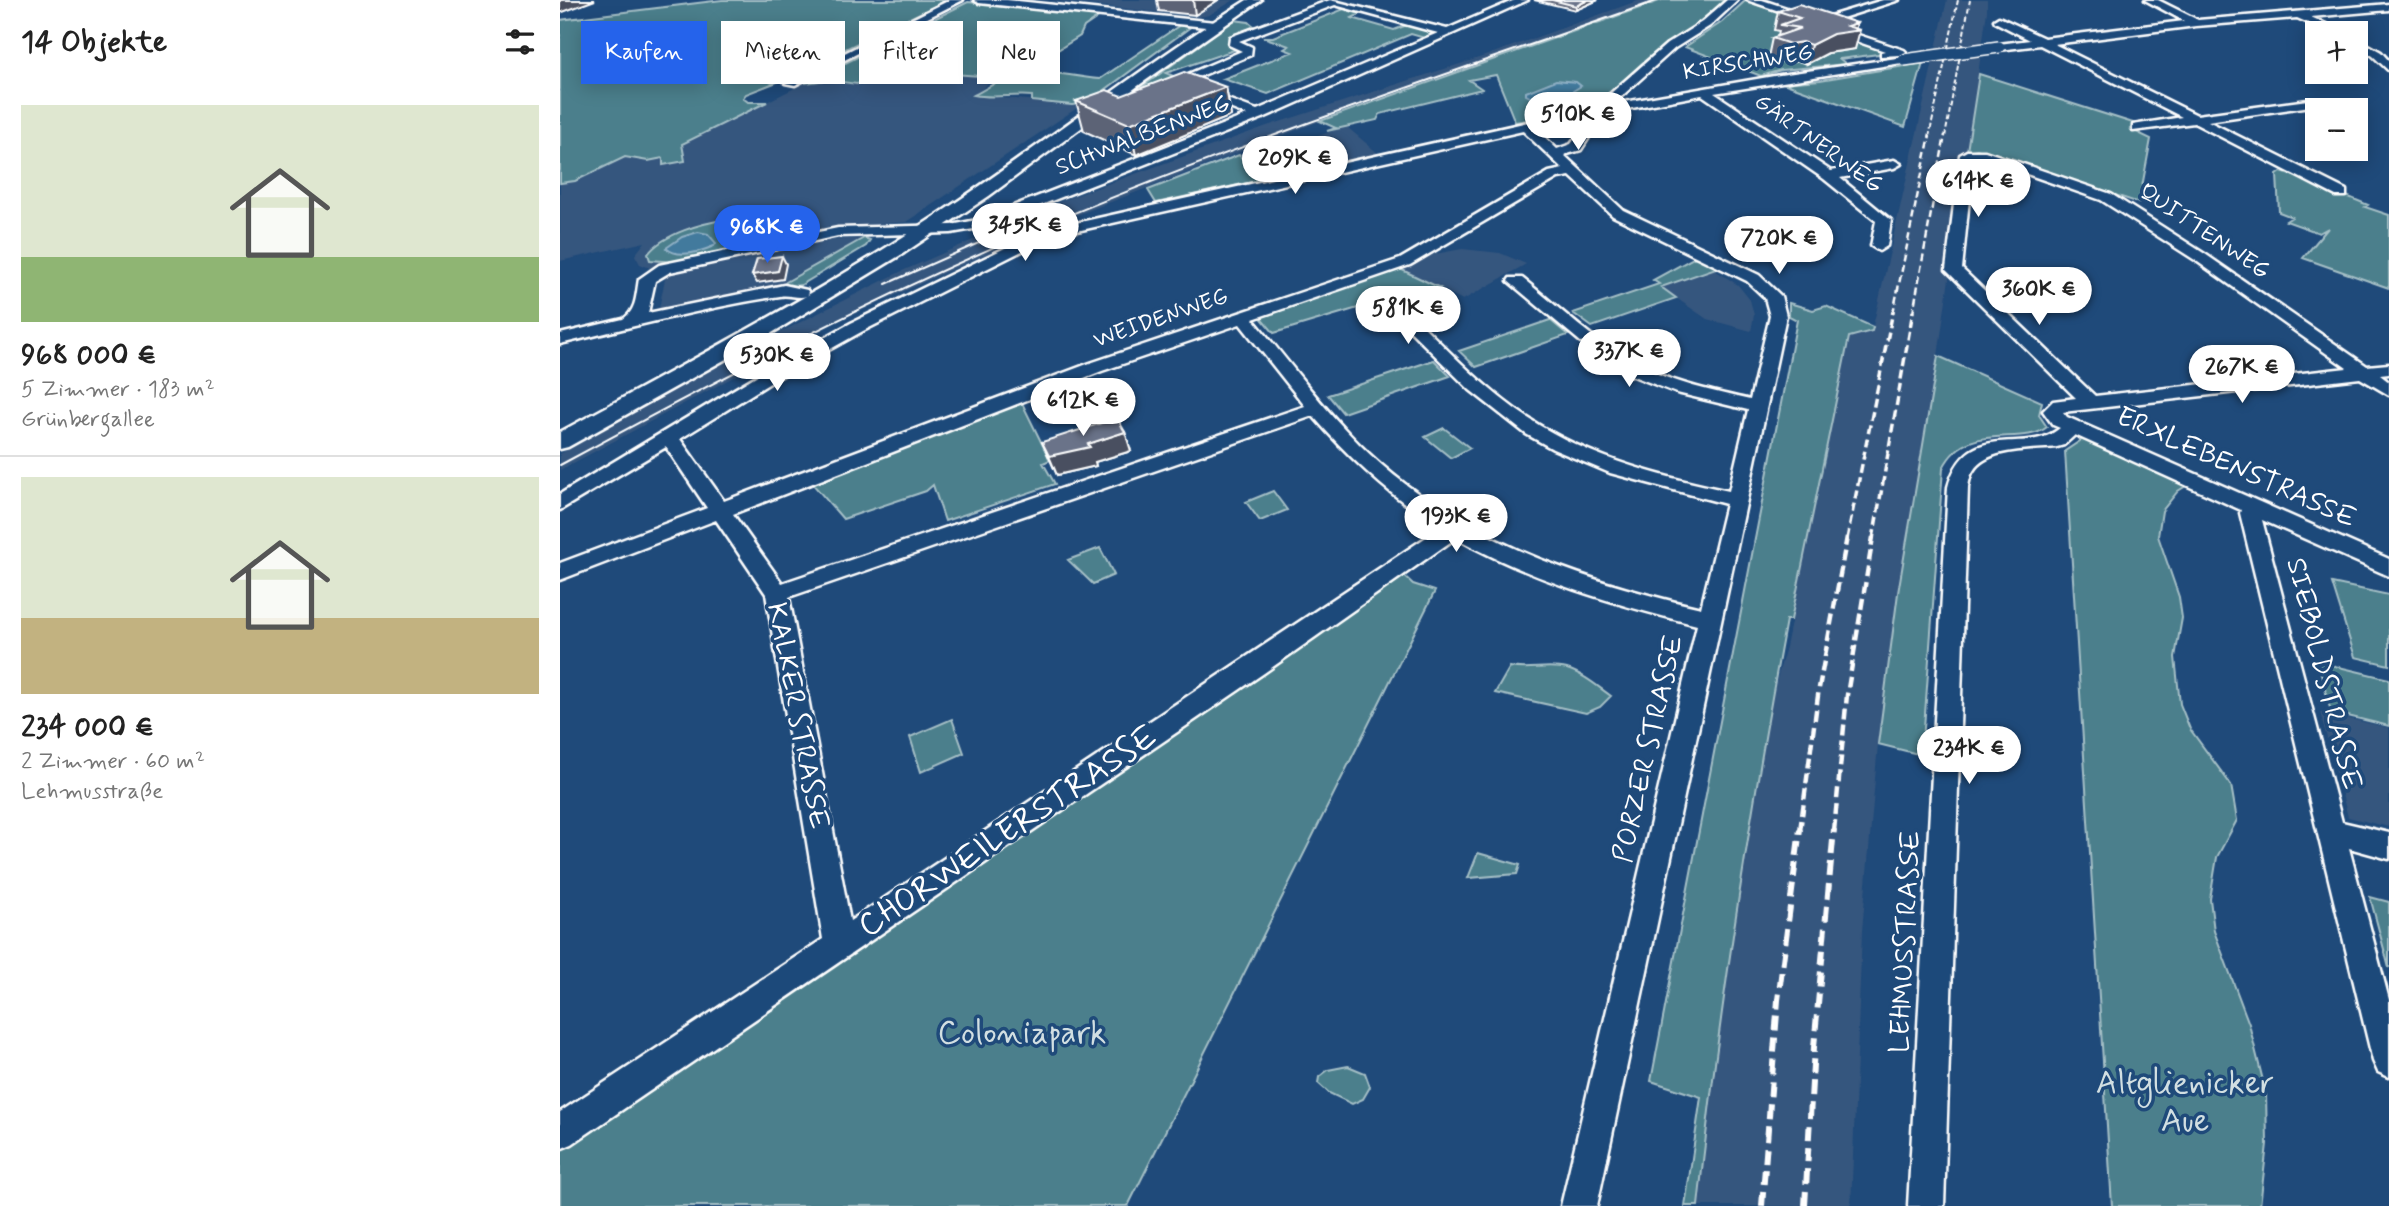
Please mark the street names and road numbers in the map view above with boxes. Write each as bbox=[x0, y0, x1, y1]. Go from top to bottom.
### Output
street label: KIRSCHWEG bbox=[1681, 38, 1815, 88]
street label: GÄRTNERWEG bbox=[1748, 87, 1888, 201]
street label: SCHWALBENWEG bbox=[1052, 89, 1234, 183]
street label: QUITTENWEG bbox=[2133, 177, 2275, 287]
street label: WEIDENWEG bbox=[1090, 282, 1232, 356]
street label: ERXLEBENSTRASSE bbox=[2110, 398, 2362, 538]
street label: SIEBOLDSTRASSE bbox=[2276, 554, 2370, 794]
street label: KALKER STRASSE bbox=[757, 600, 837, 832]
street label: PORZER STRASSE bbox=[1605, 631, 1693, 867]
street label: CHORWEILERSTRASSE bbox=[850, 715, 1166, 949]
street label: LEHMUSSTRASSE bbox=[1882, 830, 1930, 1054]

